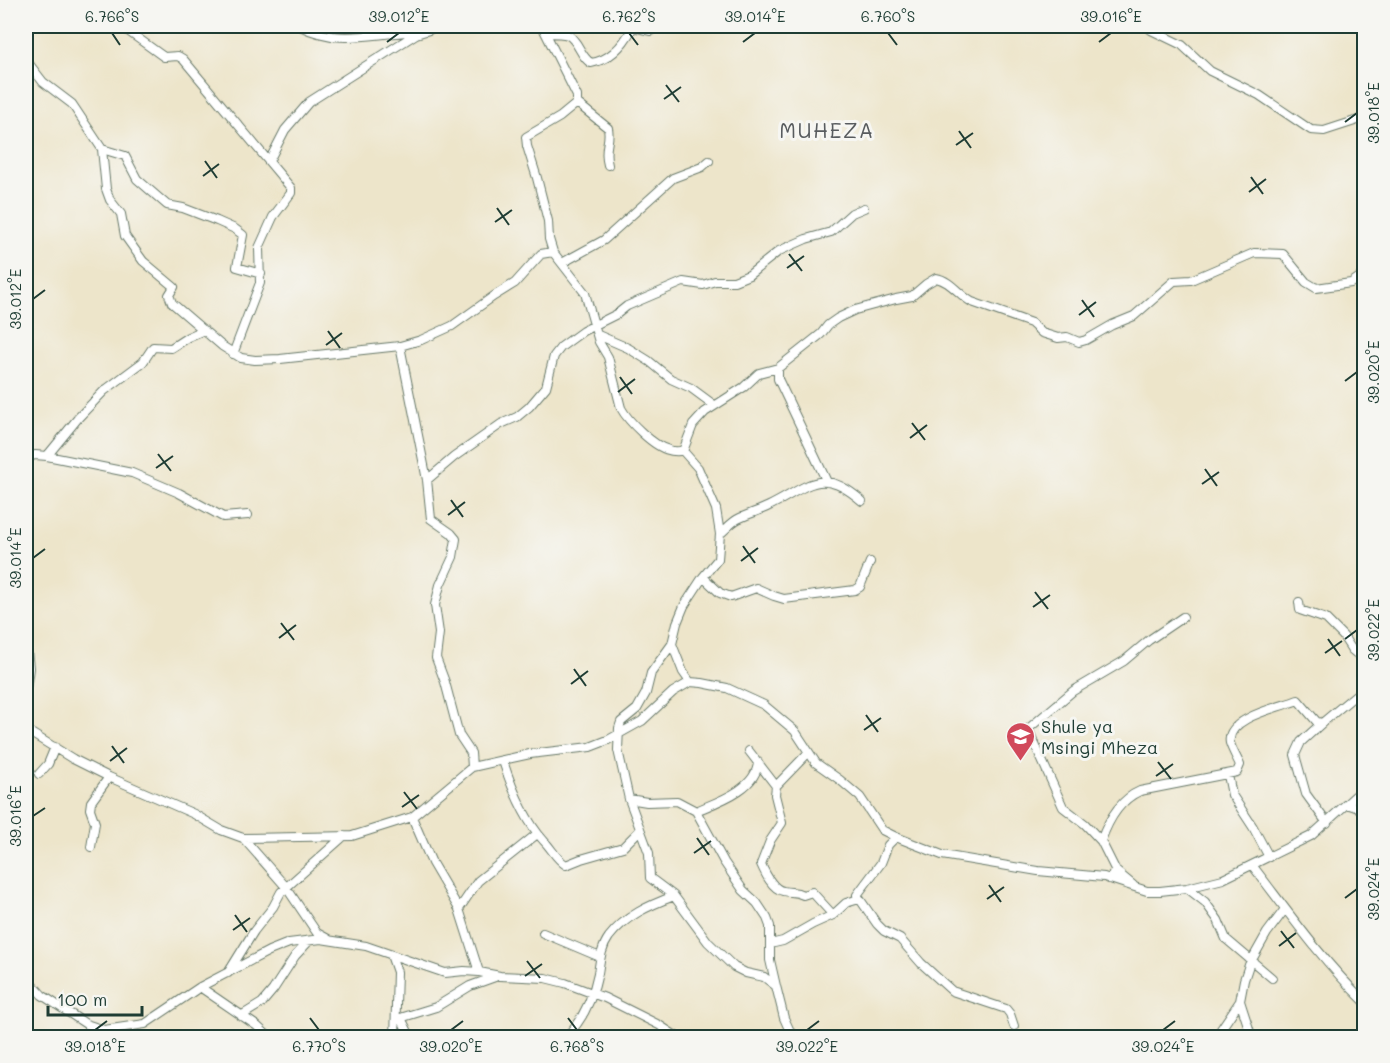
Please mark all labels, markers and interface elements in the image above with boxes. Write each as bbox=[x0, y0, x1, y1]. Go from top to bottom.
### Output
text: 6.766°S bbox=[85, 6, 139, 26]
text: 39.012°E bbox=[369, 6, 430, 26]
text: 6.762°S bbox=[602, 6, 656, 26]
text: 39.014°E bbox=[724, 6, 786, 26]
text: 6.760°S bbox=[861, 6, 915, 26]
text: 39.016°E bbox=[1080, 6, 1142, 26]
text: 39.018°E bbox=[1363, 82, 1383, 144]
district label: MUHEZA bbox=[779, 116, 875, 143]
text: 39.012°E bbox=[5, 268, 25, 329]
text: 39.020°E bbox=[1363, 340, 1383, 404]
text: 39.014°E bbox=[5, 527, 25, 589]
text: 39.022°E bbox=[1363, 598, 1383, 661]
place label: Shule ya Msingi Mheza bbox=[1041, 714, 1158, 759]
school or university icon: Shule ya Msingi Mheza bbox=[1004, 720, 1036, 762]
text: 39.016°E bbox=[5, 785, 25, 847]
text: 39.024°E bbox=[1363, 857, 1383, 920]
scale bar bbox=[48, 979, 142, 1017]
text: 100 m bbox=[57, 987, 107, 1011]
text: 39.018°E bbox=[64, 1036, 126, 1056]
text: 6.770°S bbox=[292, 1036, 346, 1056]
text: 39.020°E bbox=[419, 1036, 483, 1056]
text: 6.768°S bbox=[550, 1036, 604, 1056]
text: 39.022°E bbox=[776, 1036, 839, 1056]
text: 39.024°E bbox=[1132, 1036, 1195, 1056]

